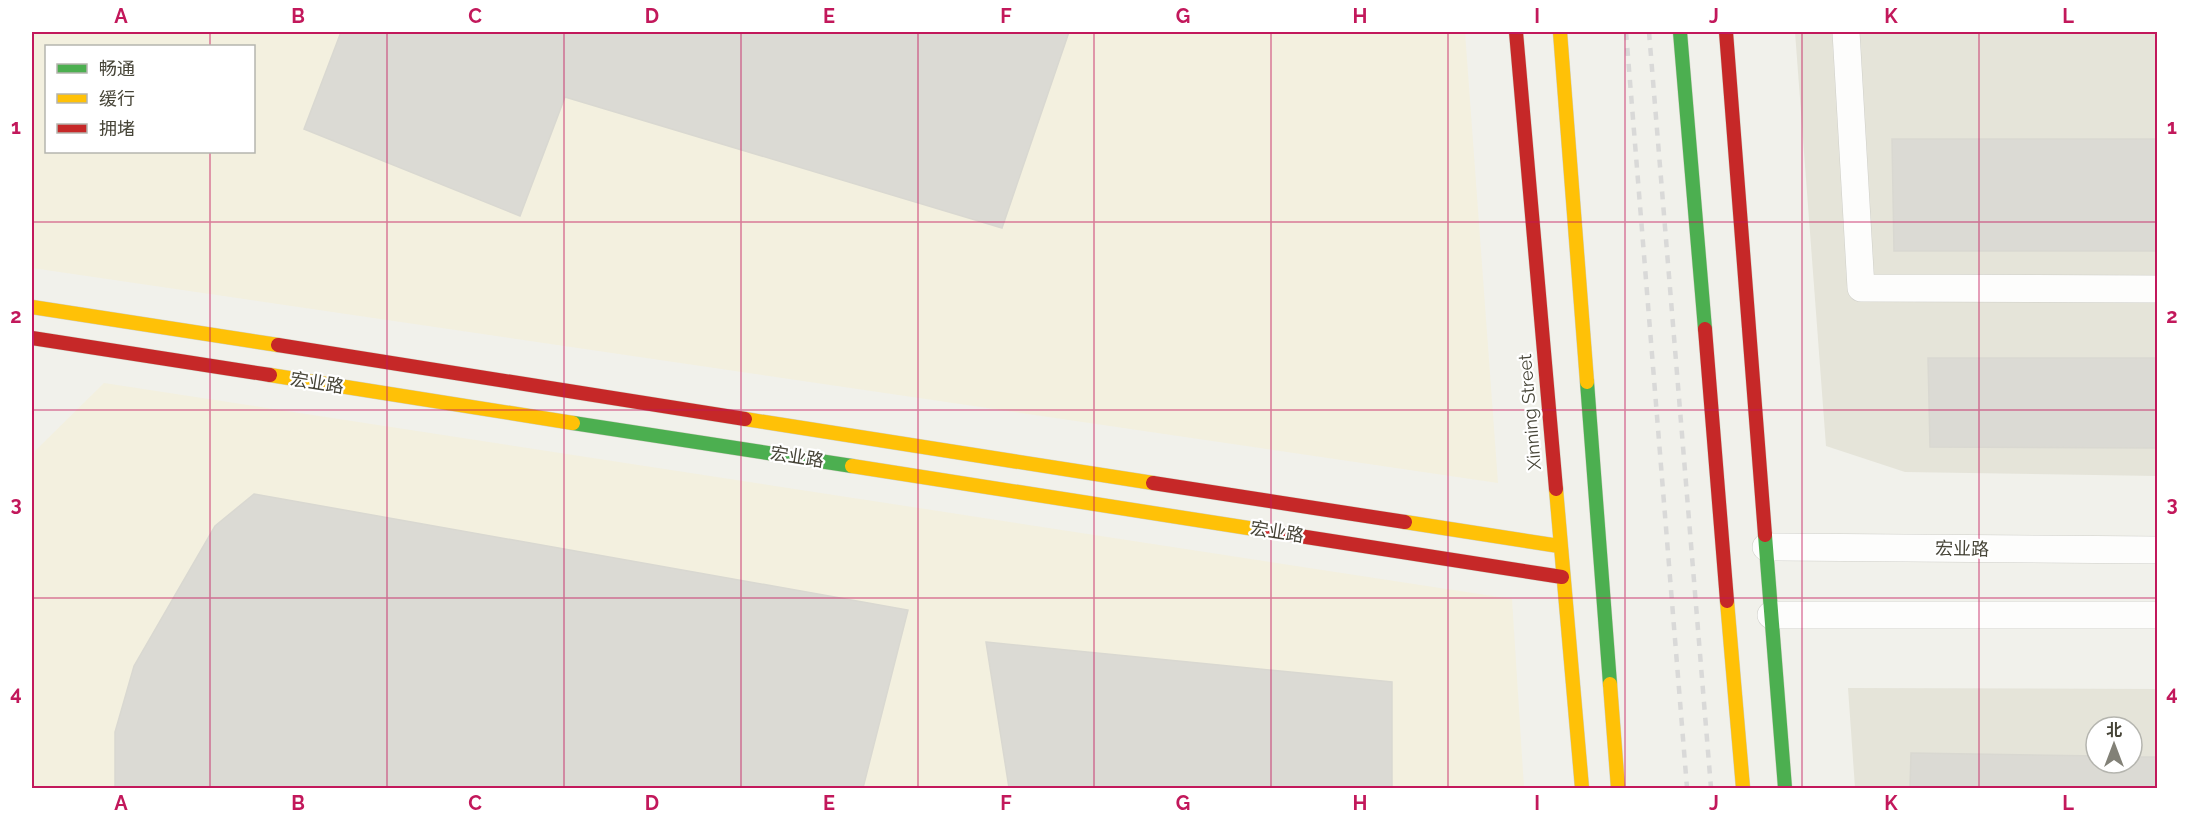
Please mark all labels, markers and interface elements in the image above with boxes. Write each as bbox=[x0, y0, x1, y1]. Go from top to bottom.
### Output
text: A bbox=[114, 4, 128, 28]
text: B bbox=[291, 4, 305, 28]
text: C bbox=[468, 4, 482, 28]
text: D bbox=[645, 4, 659, 28]
text: E bbox=[823, 4, 835, 28]
text: F bbox=[1000, 4, 1012, 28]
text: G bbox=[1176, 4, 1190, 28]
text: H bbox=[1353, 4, 1367, 28]
text: I bbox=[1534, 4, 1540, 28]
text: J bbox=[1709, 4, 1719, 28]
text: K bbox=[1884, 4, 1898, 28]
text: L bbox=[2062, 4, 2074, 28]
legend bbox=[45, 45, 255, 153]
text: 畅通 bbox=[99, 58, 135, 79]
text: 缓行 bbox=[99, 88, 135, 109]
text: 1 bbox=[11, 115, 21, 139]
text: 1 bbox=[2167, 115, 2177, 139]
text: 拥堵 bbox=[99, 118, 135, 139]
text: 2 bbox=[10, 304, 22, 328]
text: 2 bbox=[2166, 304, 2178, 328]
street label: Xinning Street bbox=[1514, 353, 1545, 471]
street label: 宏业路 bbox=[289, 368, 345, 397]
street label: 宏业路 bbox=[769, 442, 825, 471]
text: 3 bbox=[10, 492, 22, 516]
text: 3 bbox=[2166, 492, 2178, 516]
street label: 宏业路 bbox=[1249, 517, 1305, 546]
street label: 宏业路 bbox=[1935, 538, 1989, 559]
text: 4 bbox=[10, 681, 22, 705]
text: 4 bbox=[2166, 681, 2178, 705]
north arrow bbox=[2084, 715, 2144, 775]
text: 北 bbox=[2106, 721, 2122, 740]
text: A bbox=[114, 791, 128, 815]
text: B bbox=[291, 791, 305, 815]
text: C bbox=[468, 791, 482, 815]
text: D bbox=[645, 791, 659, 815]
text: E bbox=[823, 791, 835, 815]
text: F bbox=[1000, 791, 1012, 815]
text: G bbox=[1176, 791, 1190, 815]
text: H bbox=[1353, 791, 1367, 815]
text: I bbox=[1534, 791, 1540, 815]
text: J bbox=[1709, 791, 1719, 815]
text: K bbox=[1884, 791, 1898, 815]
text: L bbox=[2062, 791, 2074, 815]

